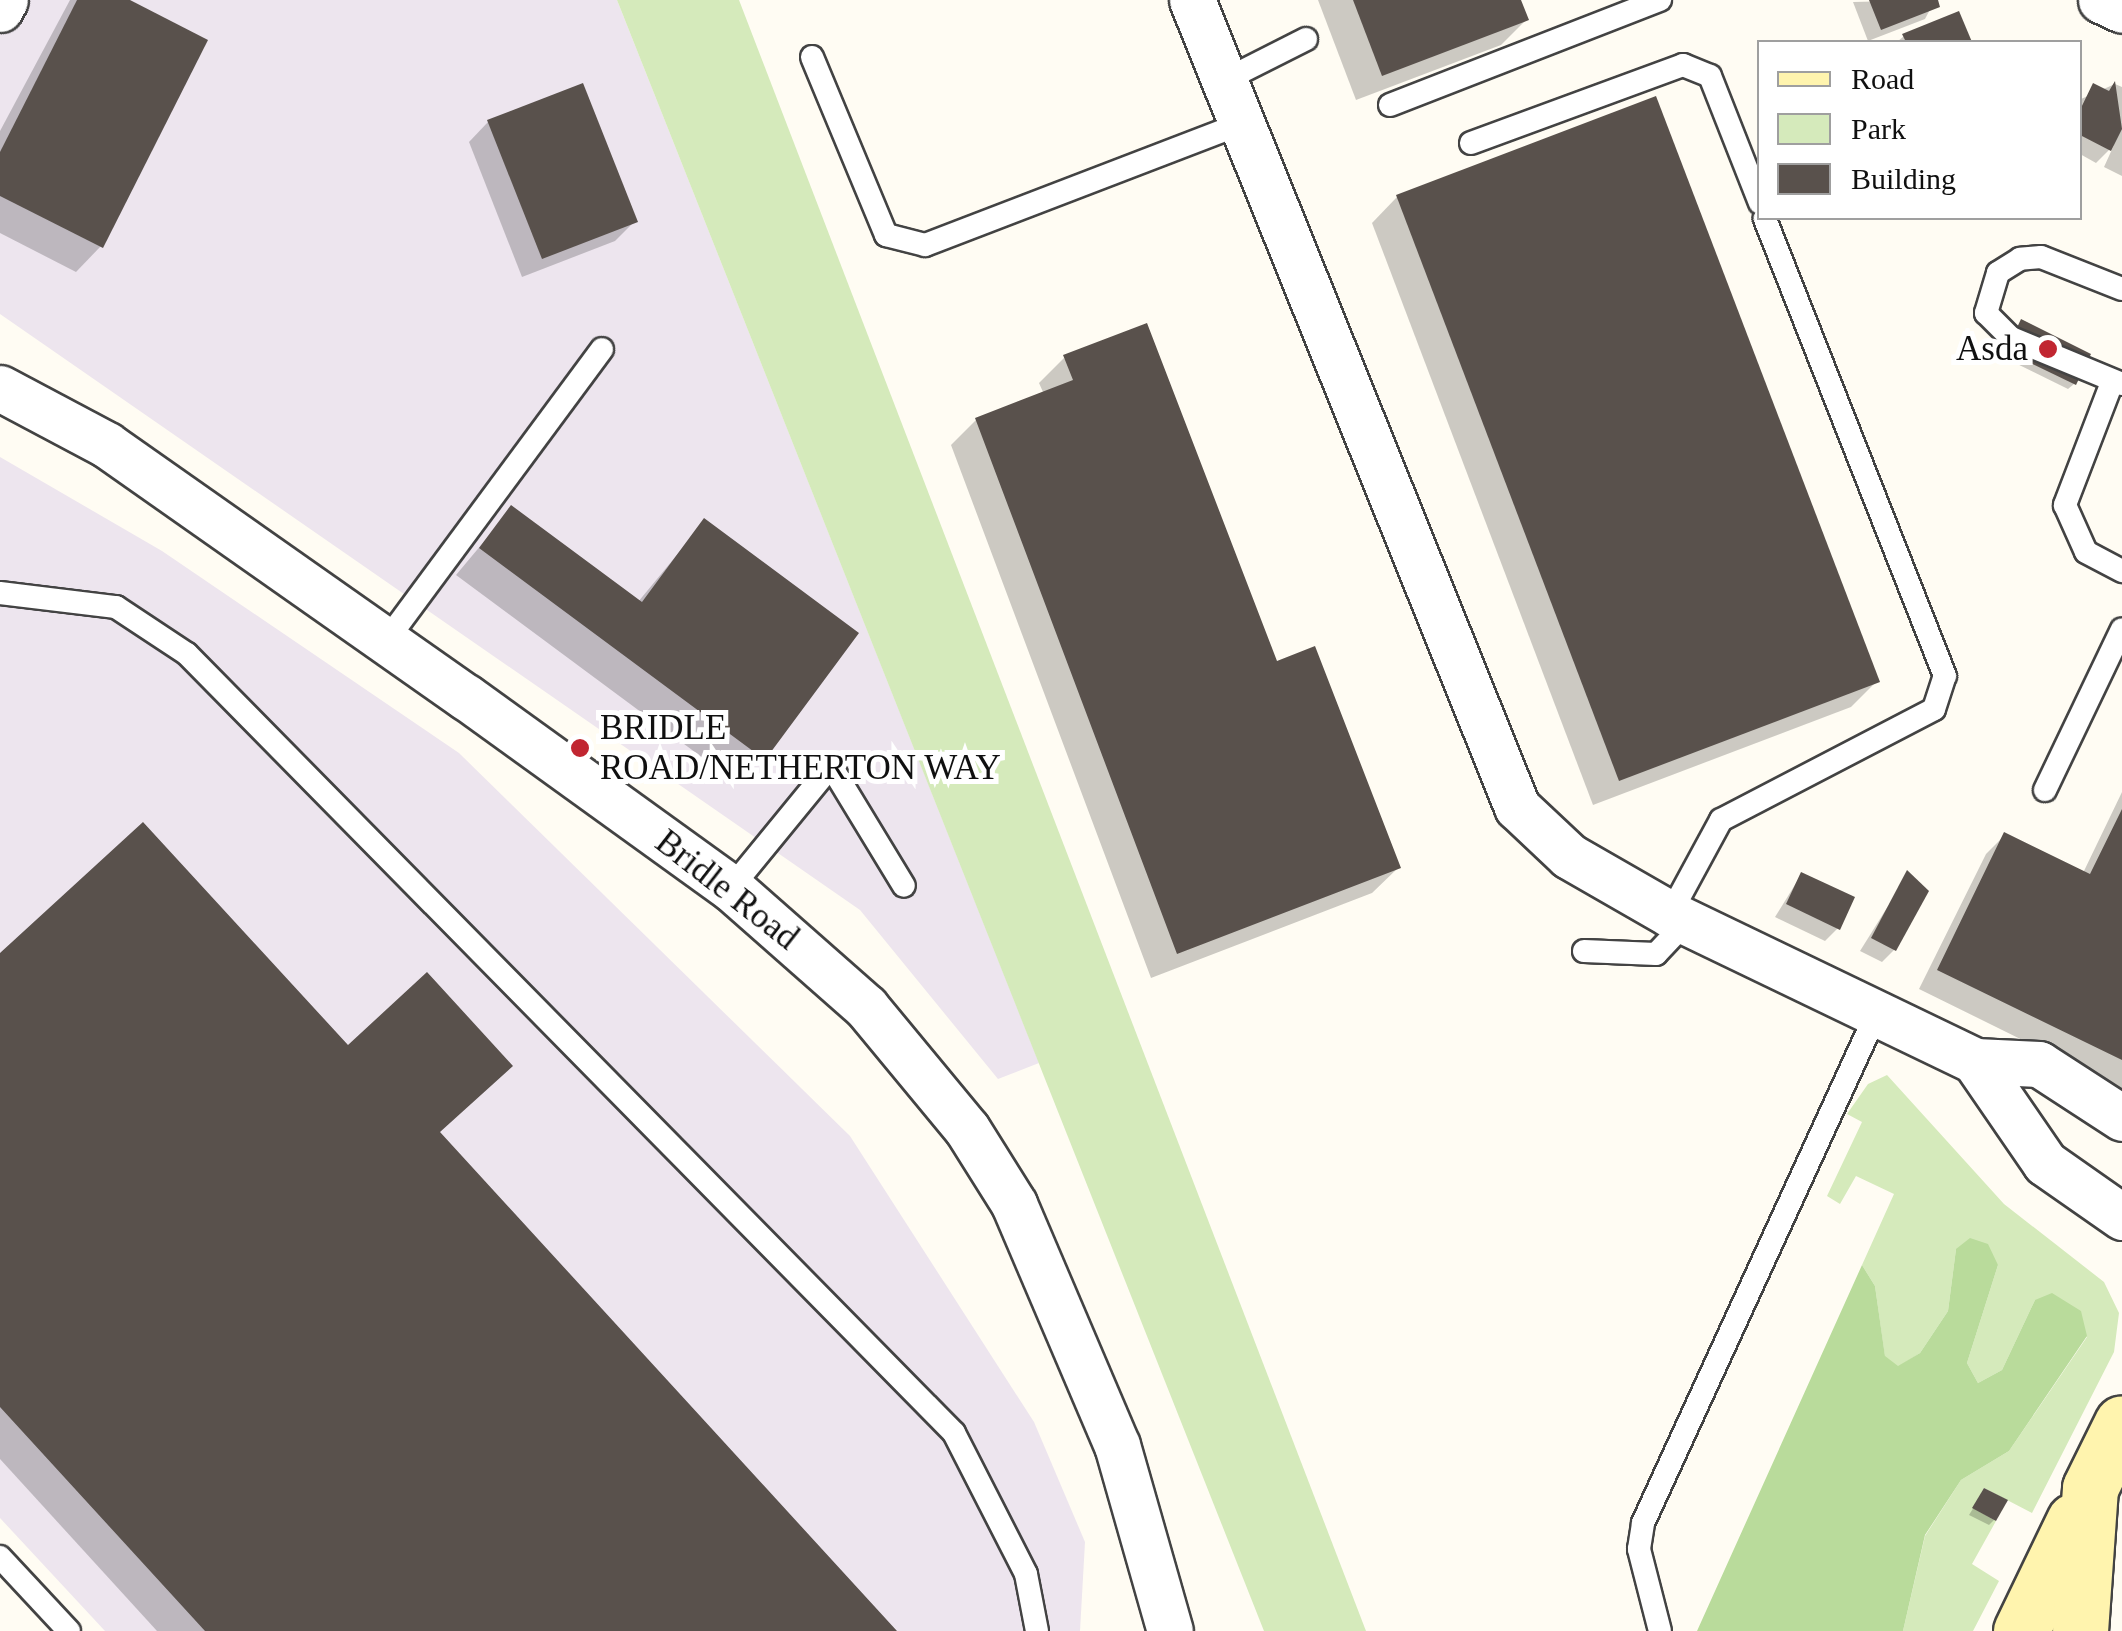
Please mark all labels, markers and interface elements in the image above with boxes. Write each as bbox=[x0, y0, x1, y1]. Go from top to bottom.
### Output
legend bbox=[1757, 40, 2082, 220]
text: Road bbox=[1851, 62, 1914, 95]
text: Park bbox=[1851, 112, 1906, 145]
text: Building bbox=[1851, 162, 1956, 195]
place label: Asda bbox=[1956, 328, 2028, 370]
marker: Asda bbox=[2037, 338, 2059, 360]
place label: BRIDLE ROAD/NETHERTON WAY bbox=[600, 707, 1001, 789]
marker: BRIDLE ROAD/NETHERTON WAY bbox=[569, 737, 591, 759]
street label: Bridle Road bbox=[647, 821, 807, 959]

